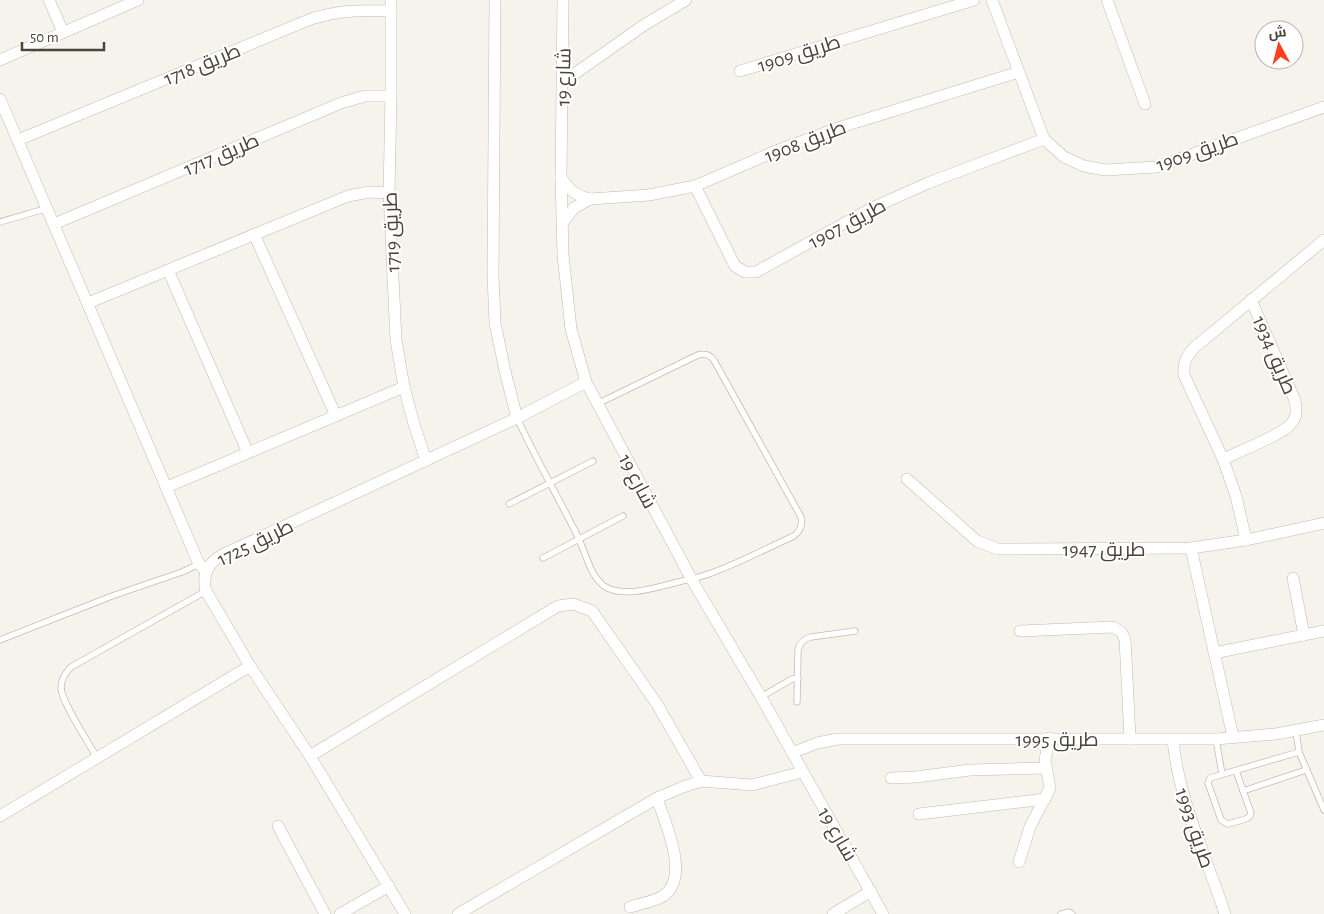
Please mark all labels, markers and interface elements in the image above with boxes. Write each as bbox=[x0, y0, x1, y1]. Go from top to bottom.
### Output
scale bar bbox=[22, 20, 105, 52]
north arrow bbox=[1254, 20, 1304, 70]
text: ش bbox=[1268, 23, 1287, 42]
text: 50 m bbox=[30, 30, 59, 45]
street label: طريق 1909 bbox=[756, 32, 844, 78]
street label: طريق 1718 bbox=[161, 41, 244, 91]
street label: شارع 19 bbox=[553, 48, 578, 106]
street label: طريق 1908 bbox=[762, 117, 849, 168]
street label: طريق 1909 bbox=[1154, 129, 1242, 177]
street label: طريق 1717 bbox=[181, 130, 263, 181]
street label: طريق 1719 bbox=[381, 191, 405, 273]
street label: طريق 1907 bbox=[806, 195, 890, 254]
street label: طريق 1934 bbox=[1247, 313, 1300, 398]
street label: شارع 19 bbox=[612, 451, 660, 513]
street label: طريق 1725 bbox=[214, 516, 297, 572]
street label: طريق 1947 bbox=[1062, 540, 1146, 562]
street label: طريق 1995 bbox=[1015, 730, 1099, 752]
street label: طريق 1993 bbox=[1169, 786, 1217, 871]
street label: شارع 19 bbox=[811, 804, 860, 866]

